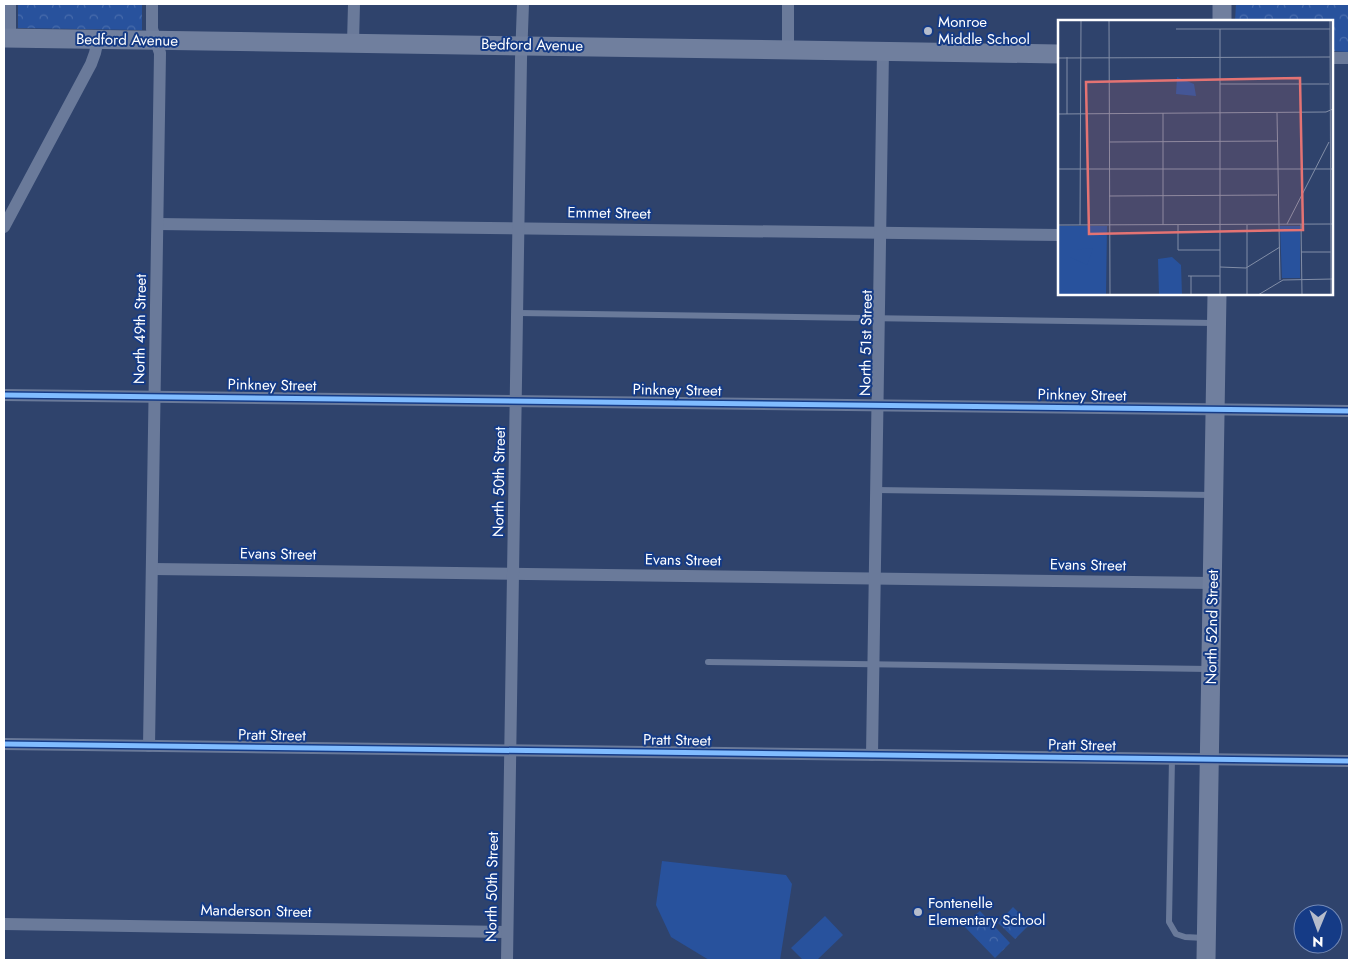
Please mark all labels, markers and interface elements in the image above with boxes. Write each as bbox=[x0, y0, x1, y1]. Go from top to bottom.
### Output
place label: Monroe Middle School bbox=[938, 11, 1030, 50]
inset map bbox=[1058, 20, 1333, 295]
marker: Monroe Middle School bbox=[922, 25, 934, 37]
street label: Bedford Avenue bbox=[76, 28, 178, 52]
street label: Bedford Avenue bbox=[481, 33, 583, 57]
street label: Emmet Street bbox=[567, 201, 651, 225]
street label: North 49th Street bbox=[128, 273, 152, 384]
street label: North 51st Street bbox=[854, 289, 878, 396]
street label: Pinkney Street bbox=[227, 373, 317, 397]
street label: Pinkney Street bbox=[632, 378, 722, 402]
street label: Pinkney Street bbox=[1037, 383, 1127, 407]
street label: North 50th Street bbox=[487, 426, 511, 537]
street label: Evans Street bbox=[240, 542, 317, 566]
street label: Evans Street bbox=[645, 548, 722, 572]
street label: Evans Street bbox=[1050, 553, 1127, 577]
street label: North 52nd Street bbox=[1200, 569, 1224, 685]
street label: Pratt Street bbox=[238, 723, 306, 747]
street label: Pratt Street bbox=[643, 728, 711, 752]
street label: Pratt Street bbox=[1048, 733, 1116, 757]
street label: North 50th Street bbox=[480, 831, 504, 942]
place label: Fontenelle Elementary School bbox=[928, 892, 1045, 931]
street label: Manderson Street bbox=[200, 899, 312, 923]
north arrow bbox=[1293, 904, 1343, 954]
marker: Fontenelle Elementary School bbox=[912, 906, 924, 918]
text: N bbox=[1312, 932, 1324, 952]

